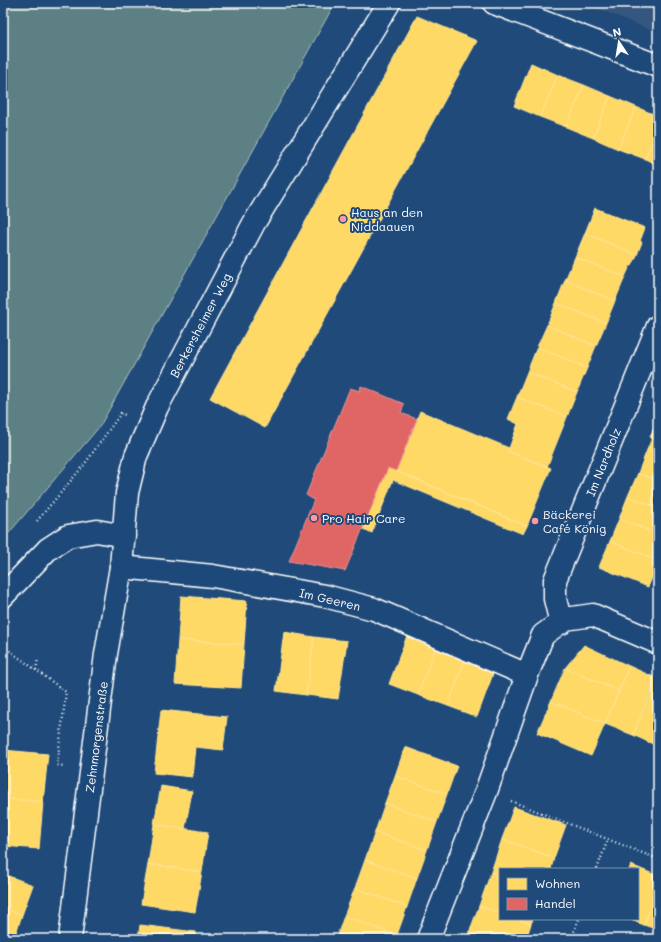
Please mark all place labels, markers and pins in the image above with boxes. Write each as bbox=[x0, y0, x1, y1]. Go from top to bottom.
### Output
place label: Haus an den Niddaauen bbox=[351, 204, 423, 234]
marker: Haus an den Niddaauen bbox=[338, 214, 348, 224]
place label: Bäckerei Café König bbox=[543, 506, 606, 536]
place label: Pro Hair Care bbox=[322, 510, 405, 526]
marker: Pro Hair Care bbox=[309, 513, 319, 523]
marker: Bäckerei Café König bbox=[530, 516, 540, 526]

